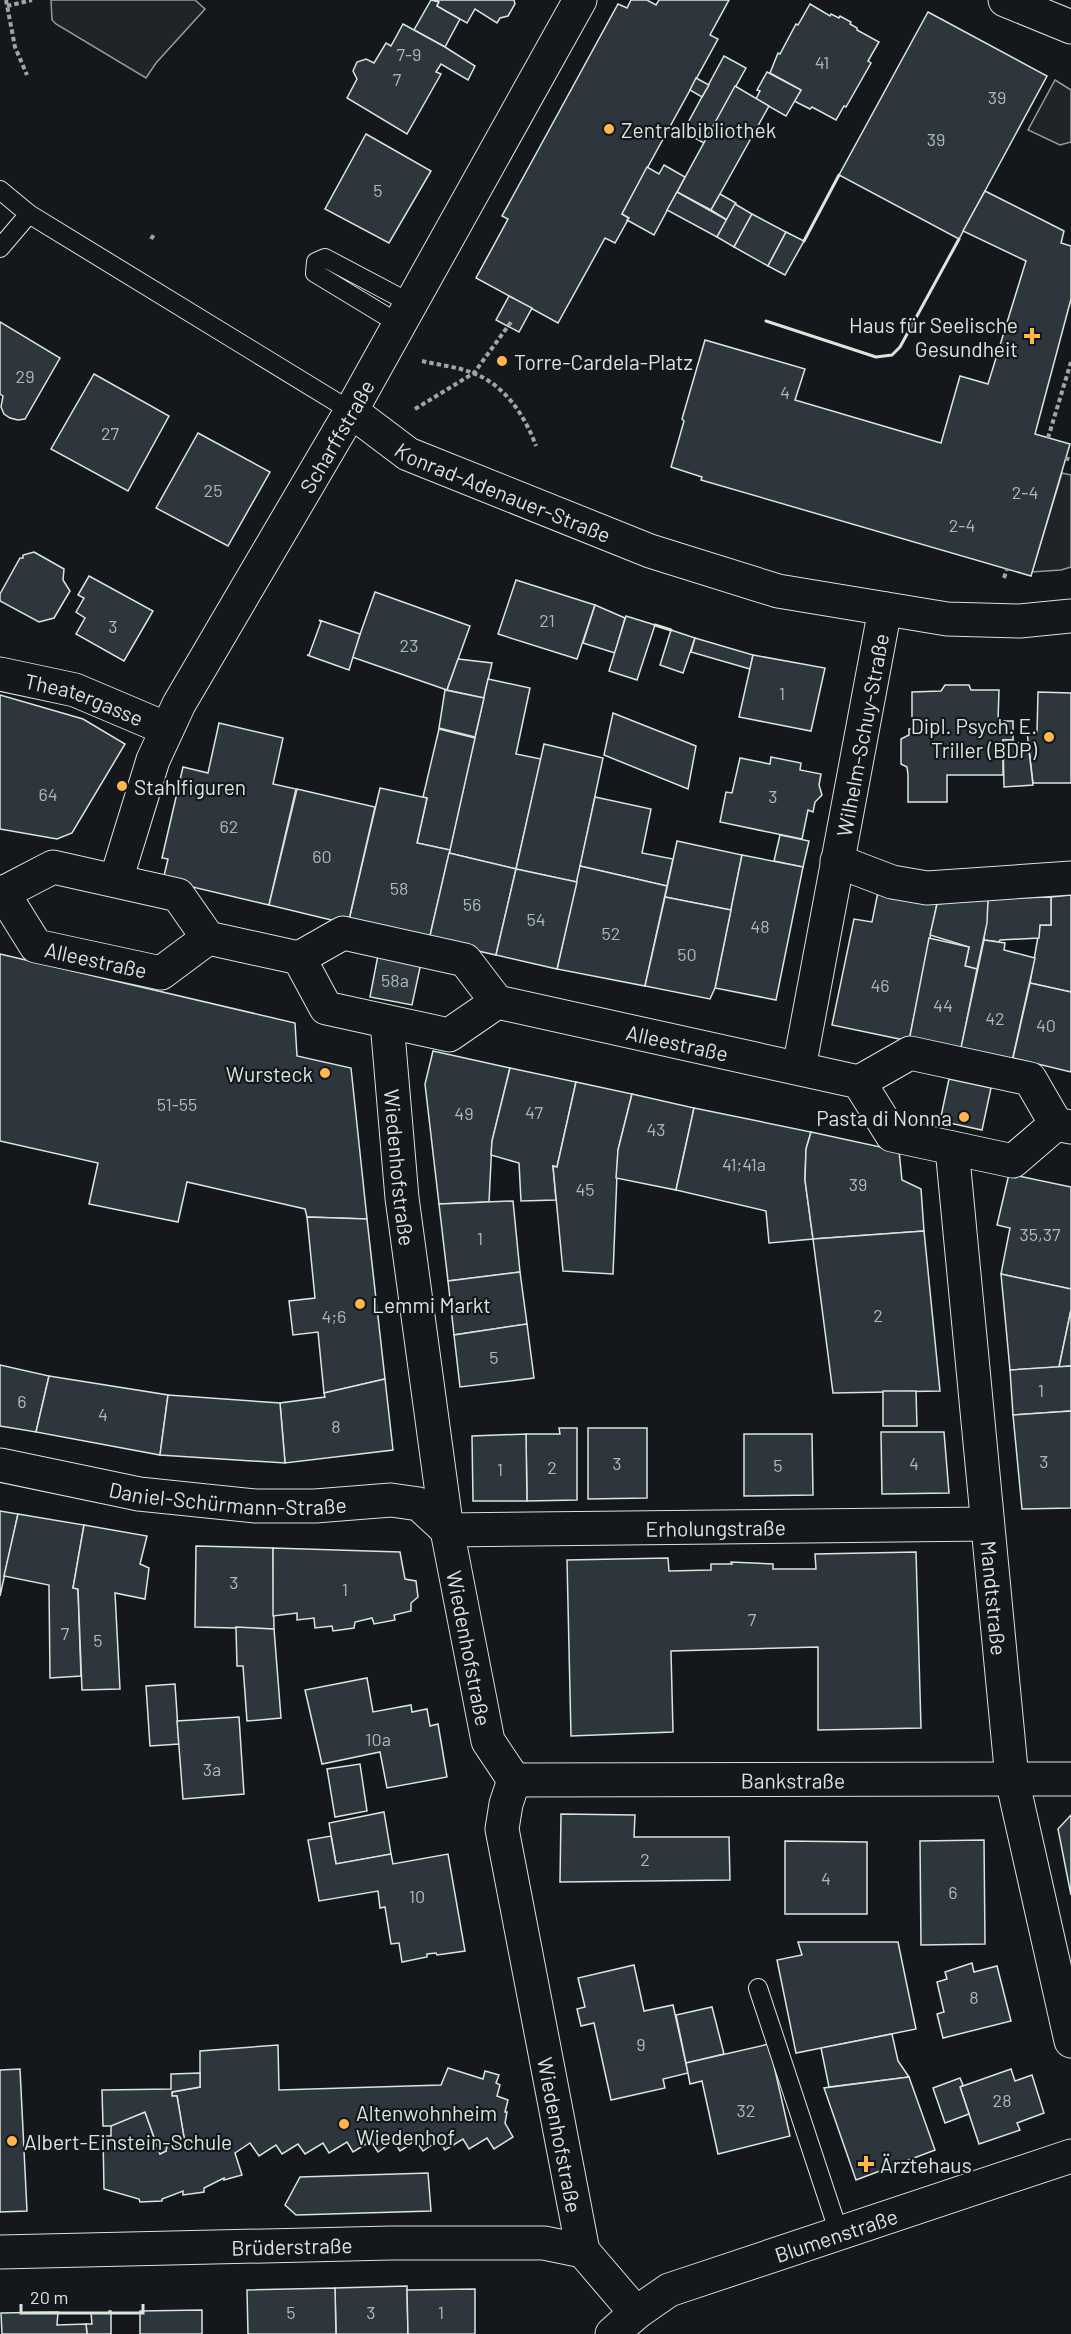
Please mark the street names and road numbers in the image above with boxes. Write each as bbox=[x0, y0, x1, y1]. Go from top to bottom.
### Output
street label: Scharffstraße bbox=[293, 375, 379, 497]
street label: Konrad-Adenauer-Straße bbox=[391, 437, 615, 547]
street label: Wilhelm-Schuy-Straße bbox=[830, 631, 893, 838]
street label: Theatergasse bbox=[23, 667, 147, 730]
street label: Alleestraße bbox=[43, 936, 149, 982]
street label: Alleestraße bbox=[624, 1018, 731, 1065]
street label: Wiedenhofstraße bbox=[380, 1088, 421, 1247]
street label: Daniel-Schürmann-Straße bbox=[107, 1476, 347, 1519]
street label: Erholungstraße bbox=[645, 1514, 786, 1540]
street label: Mandtstraße bbox=[977, 1540, 1013, 1656]
street label: Wiedenhofstraße bbox=[443, 1568, 497, 1728]
street label: Bankstraße bbox=[741, 1767, 845, 1792]
street label: Wiedenhofstraße bbox=[534, 2055, 588, 2215]
street label: Blumenstraße bbox=[771, 2202, 901, 2266]
street label: Brüderstraße bbox=[231, 2231, 353, 2259]

